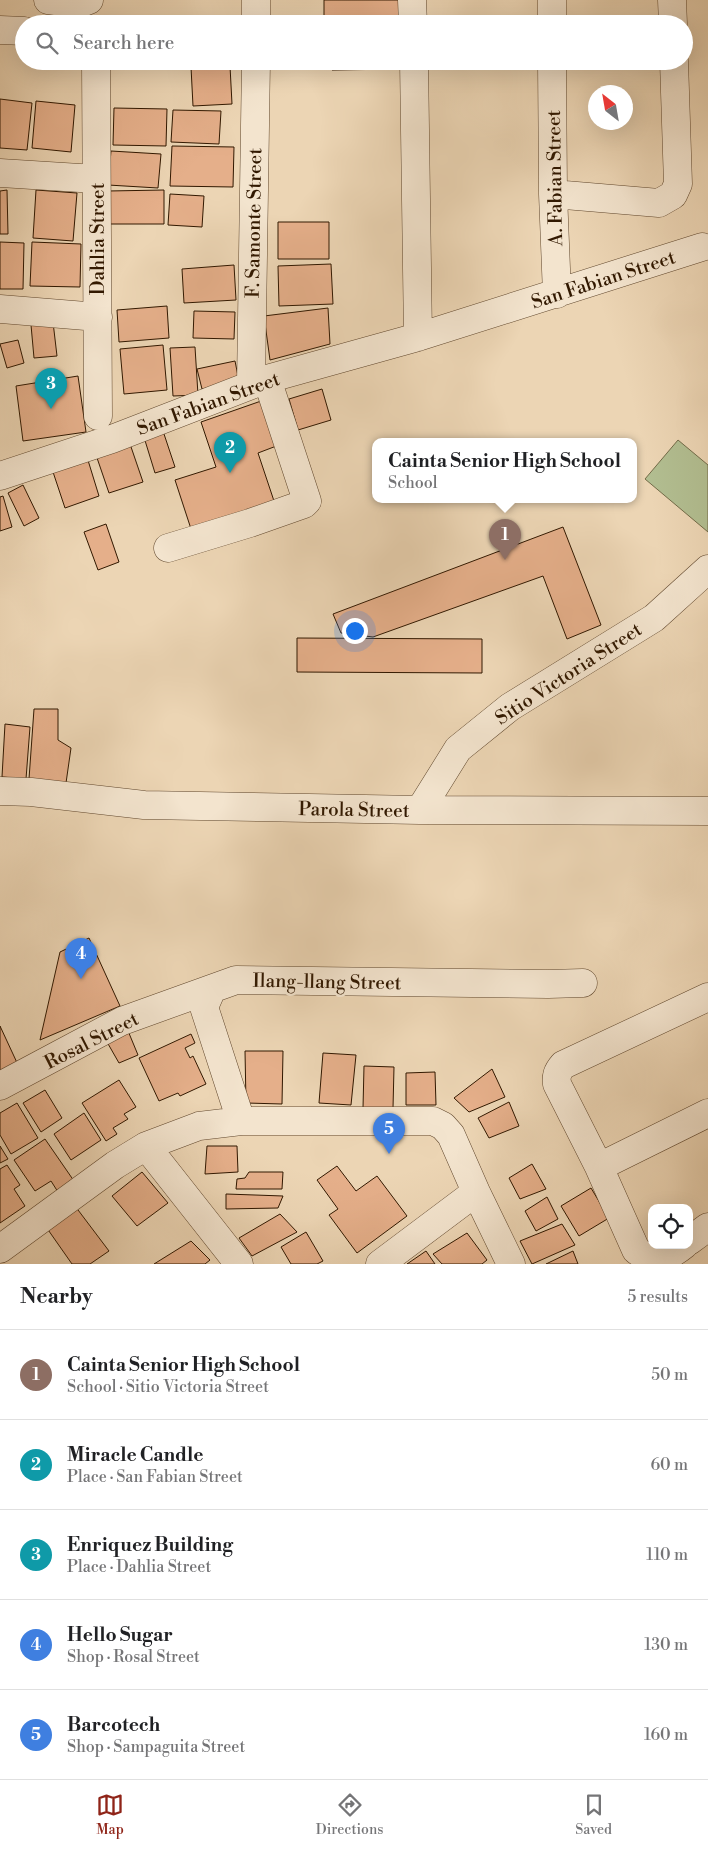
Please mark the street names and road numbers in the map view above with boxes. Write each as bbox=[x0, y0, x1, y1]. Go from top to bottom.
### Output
street label: A. Fabian Street bbox=[542, 109, 568, 247]
street label: F. Samonte Street bbox=[241, 148, 267, 298]
street label: Dahlia Street bbox=[86, 182, 110, 295]
street label: San Fabian Street bbox=[528, 245, 679, 315]
street label: San Fabian Street bbox=[134, 367, 283, 441]
street label: Sitio Victoria Street bbox=[491, 617, 647, 730]
street label: Parola Street bbox=[298, 797, 410, 823]
street label: Ilang-llang Street bbox=[252, 969, 402, 995]
street label: Rosal Street bbox=[40, 1007, 143, 1075]

